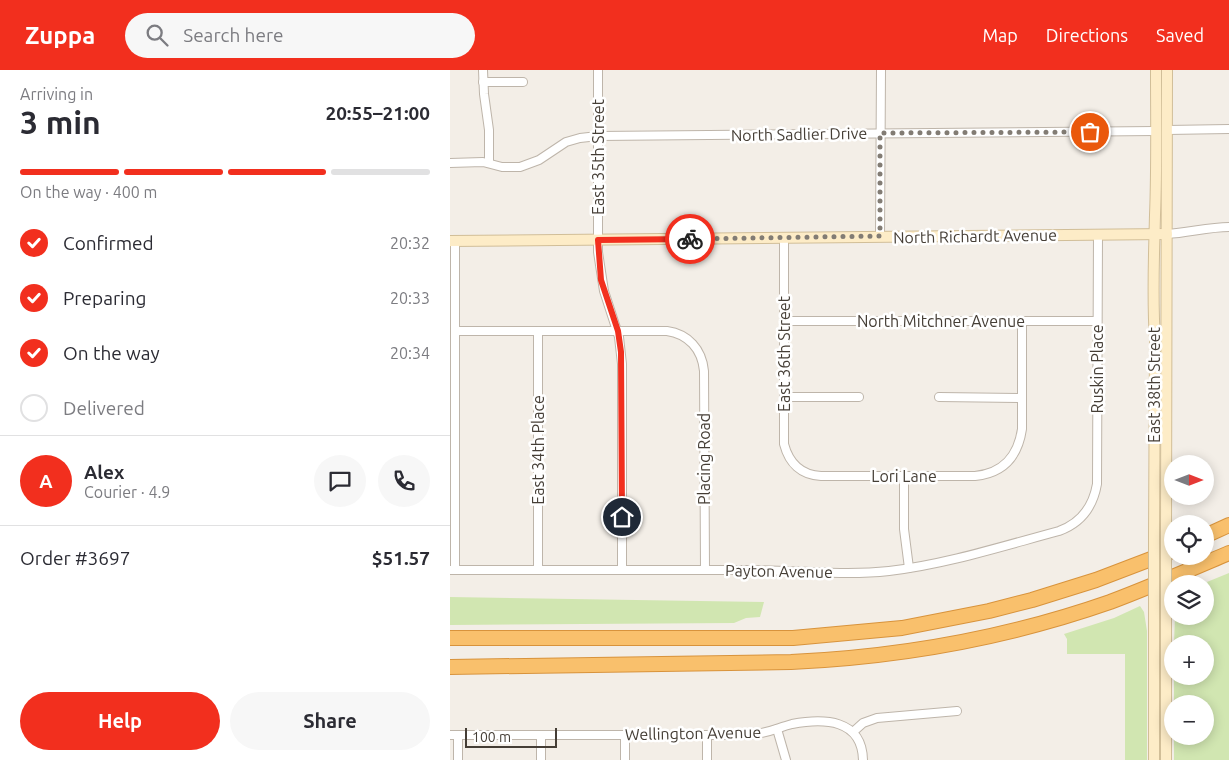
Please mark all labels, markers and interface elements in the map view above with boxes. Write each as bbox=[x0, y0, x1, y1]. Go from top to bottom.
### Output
search box bbox=[125, 13, 475, 58]
icon: search bbox=[143, 21, 171, 49]
text: Zuppa bbox=[25, 22, 95, 49]
text: Search here bbox=[183, 24, 284, 46]
text: Map bbox=[982, 25, 1018, 45]
text: Directions bbox=[1046, 25, 1128, 45]
text: Saved bbox=[1156, 25, 1204, 45]
text: Arriving in bbox=[20, 85, 93, 103]
street label: East 35th Street bbox=[589, 98, 607, 215]
text: 20:55–21:00 bbox=[325, 102, 430, 124]
text: 3 min bbox=[20, 104, 101, 140]
pin bbox=[1069, 111, 1111, 153]
icon: bag bbox=[1076, 118, 1104, 146]
street label: North Sadlier Drive bbox=[731, 124, 867, 144]
text: On the way · 400 m bbox=[20, 183, 157, 201]
courier bbox=[665, 214, 715, 264]
icon: bike bbox=[676, 225, 704, 253]
street label: North Richardt Avenue bbox=[893, 226, 1057, 246]
icon: check bbox=[20, 229, 48, 257]
text: Confirmed bbox=[63, 232, 154, 254]
text: 20:32 bbox=[390, 234, 430, 252]
icon: check bbox=[20, 284, 48, 312]
text: Preparing bbox=[63, 287, 147, 309]
text: 20:33 bbox=[390, 289, 430, 307]
street label: East 36th Street bbox=[775, 295, 793, 412]
street label: North Mitchner Avenue bbox=[857, 312, 1025, 330]
street label: Ruskin Place bbox=[1088, 324, 1106, 414]
street label: East 38th Street bbox=[1145, 326, 1163, 443]
icon: check bbox=[20, 339, 48, 367]
text: On the way bbox=[63, 342, 160, 364]
text: 20:34 bbox=[390, 344, 430, 362]
street label: East 34th Place bbox=[529, 395, 547, 505]
text: Delivered bbox=[63, 397, 145, 419]
street label: Placing Road bbox=[695, 413, 713, 505]
button: chat bbox=[314, 455, 366, 507]
button: phone bbox=[378, 455, 430, 507]
north arrow bbox=[1164, 455, 1214, 505]
map controls bbox=[1164, 455, 1214, 745]
text: Alex bbox=[84, 461, 124, 483]
street label: Lori Lane bbox=[871, 467, 937, 485]
text: A bbox=[39, 470, 53, 492]
text: Courier · 4.9 bbox=[84, 483, 170, 501]
pin bbox=[601, 496, 643, 538]
icon: home bbox=[608, 503, 636, 531]
button: locate bbox=[1164, 515, 1214, 565]
text: Order #3697 bbox=[20, 547, 130, 569]
text: $51.57 bbox=[372, 547, 430, 569]
street label: Payton Avenue bbox=[725, 561, 833, 581]
button: layers bbox=[1164, 575, 1214, 625]
button: + bbox=[1164, 635, 1214, 685]
button: Help bbox=[20, 692, 220, 750]
button: Share bbox=[230, 692, 430, 750]
button: − bbox=[1164, 695, 1214, 745]
street label: Wellington Avenue bbox=[625, 723, 761, 743]
scale bar bbox=[465, 725, 558, 748]
text: 100 m bbox=[472, 729, 511, 745]

